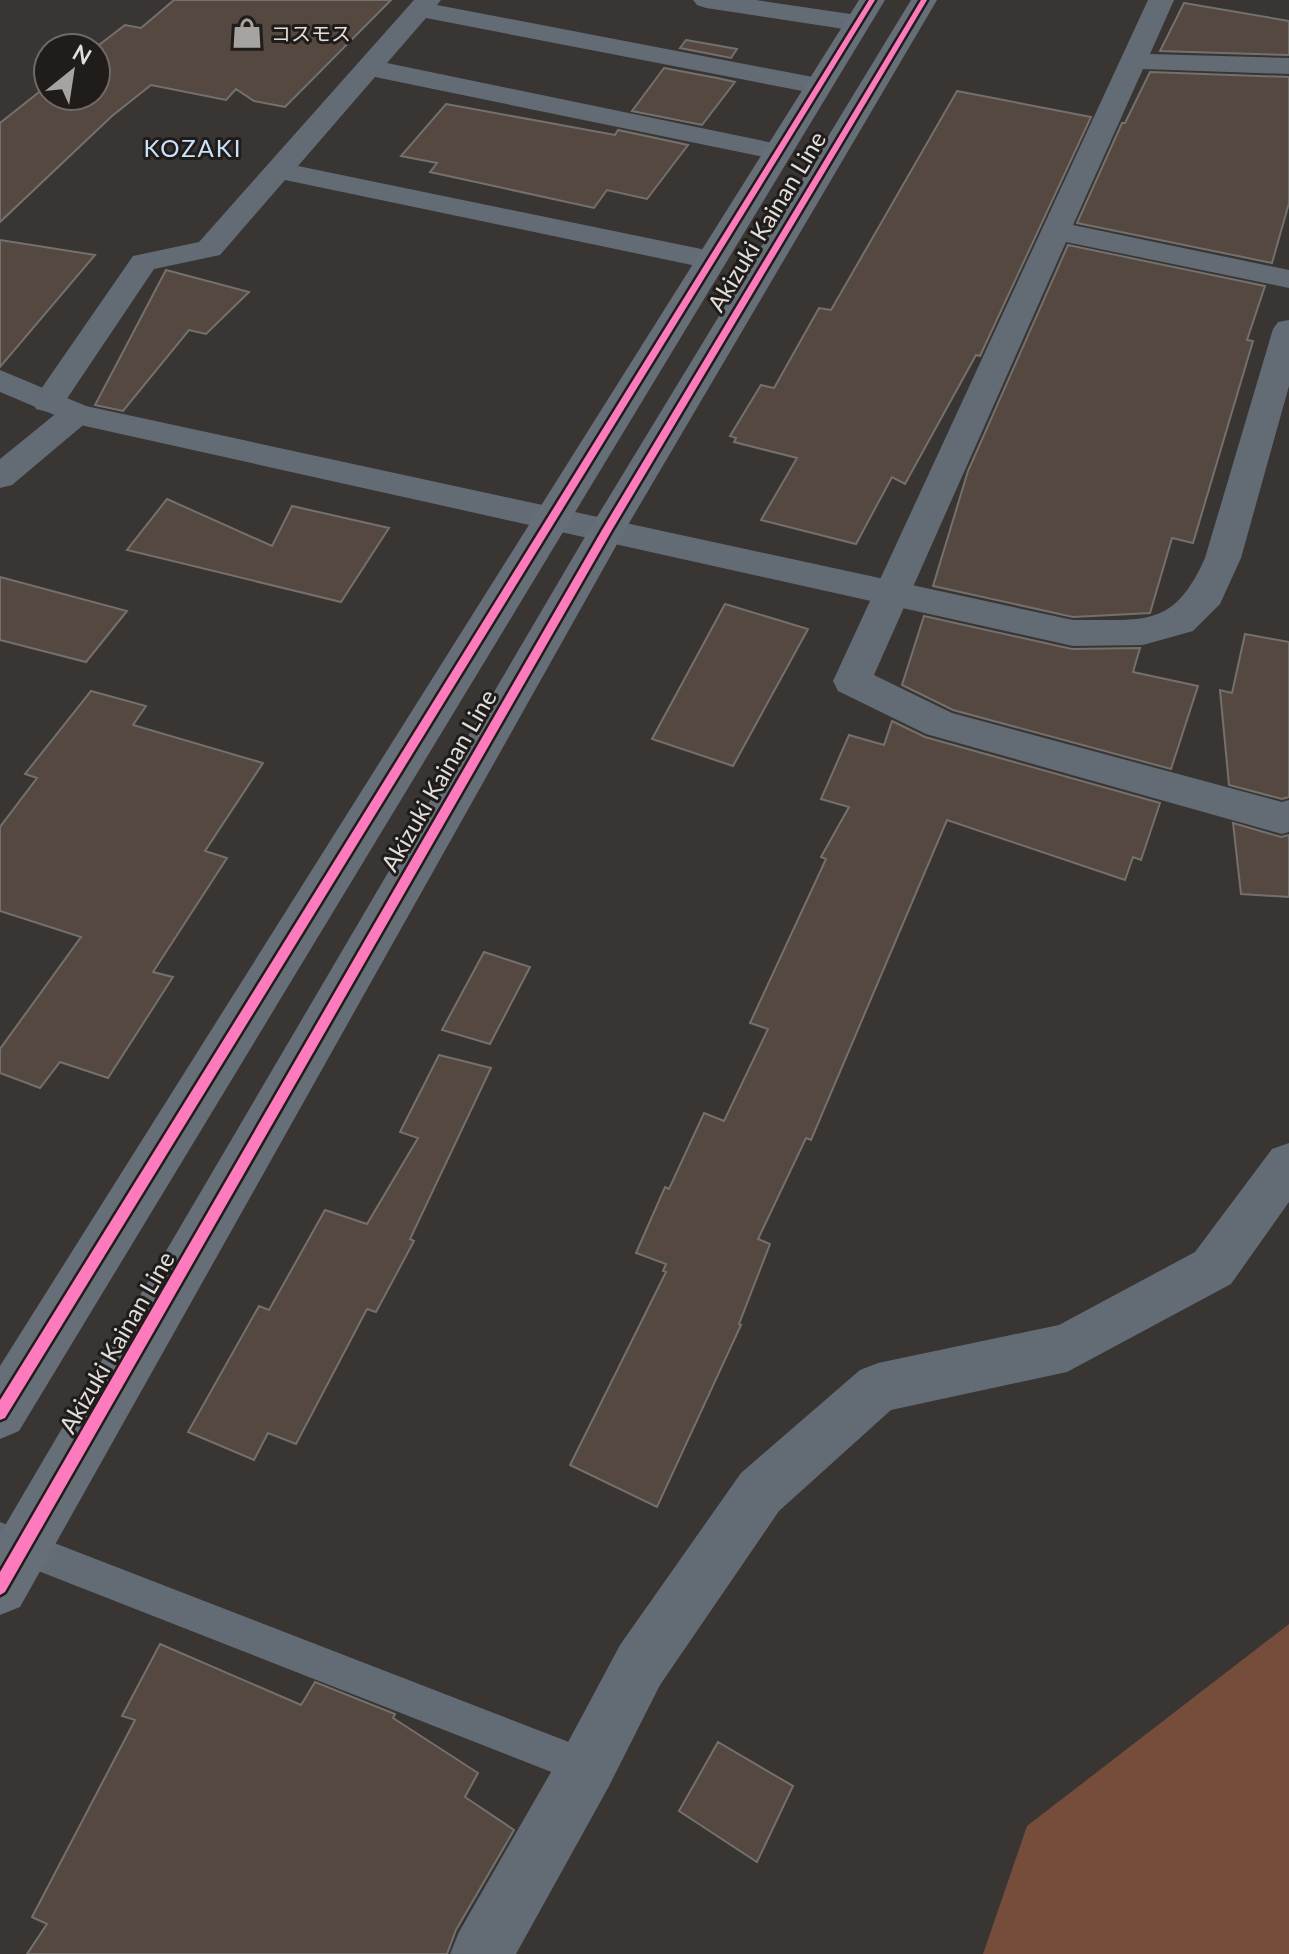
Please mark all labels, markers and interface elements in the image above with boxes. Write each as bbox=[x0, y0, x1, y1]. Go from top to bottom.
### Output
shop icon: コスモス bbox=[230, 16, 264, 50]
place label: コスモス bbox=[271, 21, 351, 45]
north arrow bbox=[32, 32, 112, 112]
text: N bbox=[68, 38, 96, 70]
street label: Akizuki Kainan Line bbox=[701, 126, 831, 316]
district label: KOZAKI bbox=[143, 133, 243, 162]
street label: Akizuki Kainan Line bbox=[374, 684, 502, 876]
street label: Akizuki Kainan Line bbox=[52, 1246, 180, 1438]

